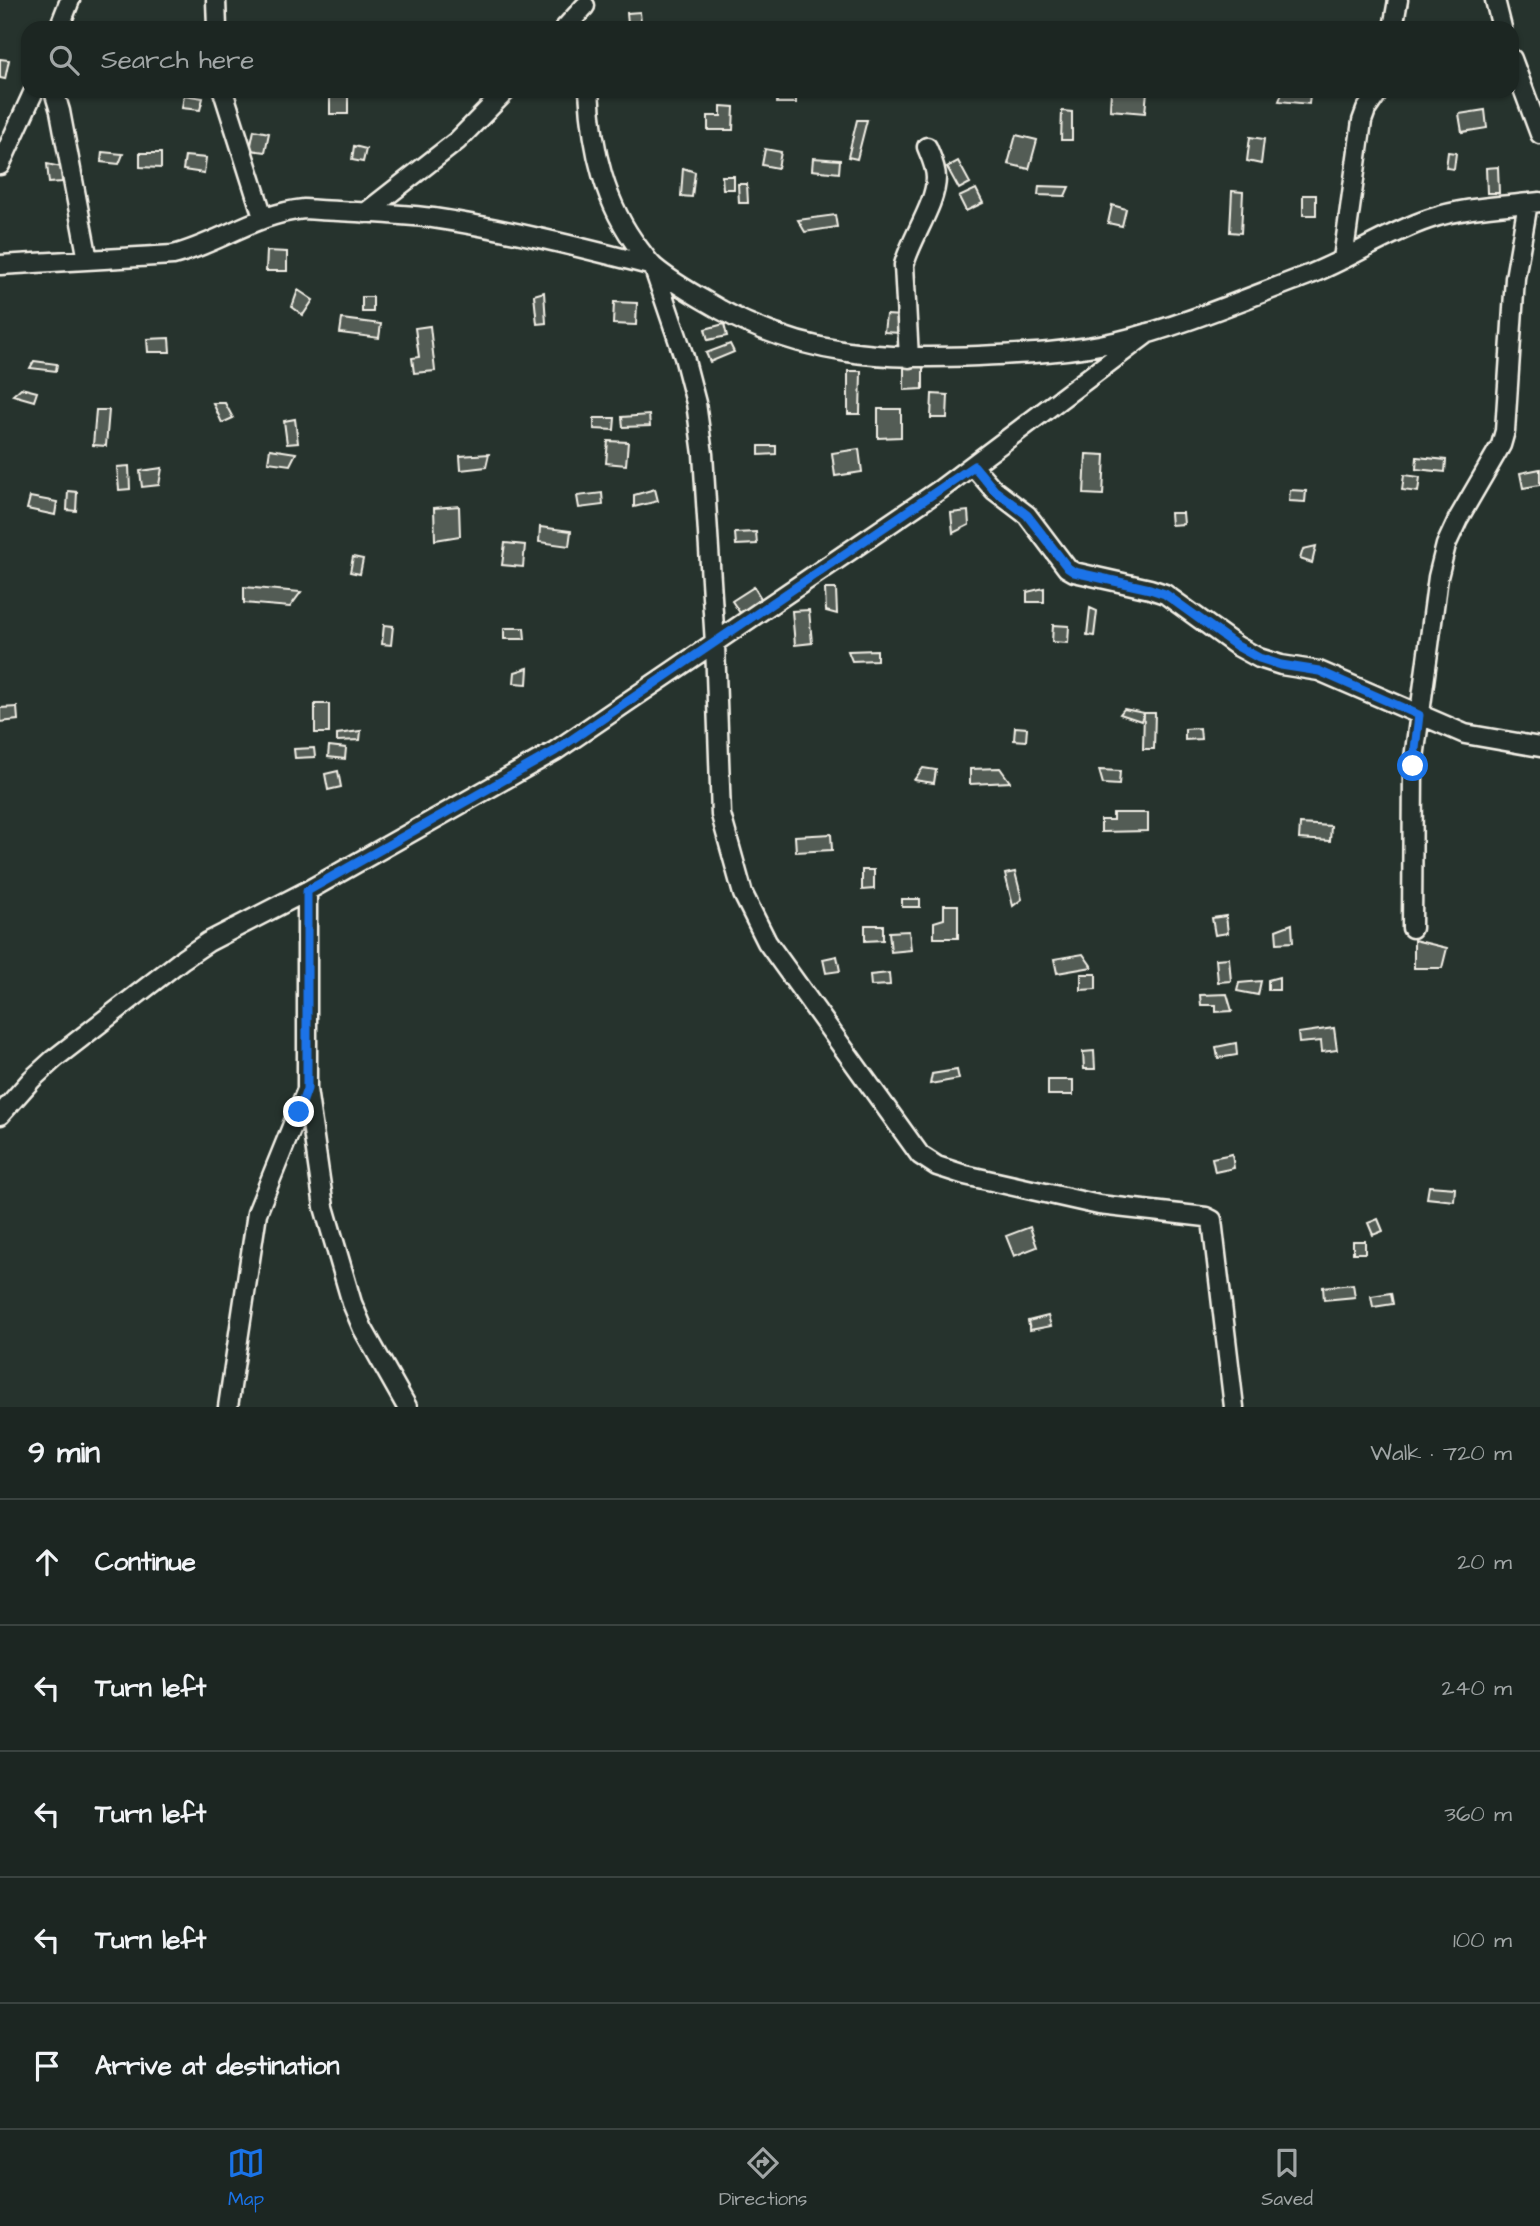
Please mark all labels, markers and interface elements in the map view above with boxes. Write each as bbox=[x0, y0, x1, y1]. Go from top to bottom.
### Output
search box bbox=[21, 21, 1519, 98]
icon: search bbox=[45, 41, 83, 79]
text: Search here bbox=[101, 42, 254, 78]
route start bbox=[1397, 750, 1428, 781]
route end bbox=[283, 1096, 314, 1127]
text: 9 min bbox=[28, 1432, 100, 1474]
text: Walk · 720 m bbox=[1370, 1437, 1512, 1469]
icon: ahead bbox=[28, 1543, 66, 1581]
text: Continue bbox=[95, 1544, 196, 1580]
text: 20 m bbox=[1457, 1546, 1512, 1578]
icon: left bbox=[28, 1669, 66, 1707]
text: Turn left bbox=[95, 1670, 206, 1706]
text: 240 m bbox=[1442, 1672, 1512, 1704]
icon: left bbox=[28, 1795, 66, 1833]
text: Turn left bbox=[95, 1796, 206, 1832]
text: 360 m bbox=[1444, 1798, 1512, 1830]
icon: left bbox=[28, 1921, 66, 1959]
text: Turn left bbox=[95, 1922, 206, 1958]
text: 100 m bbox=[1453, 1924, 1512, 1956]
icon: arrive bbox=[28, 2047, 66, 2085]
text: Arrive at destination bbox=[95, 2048, 340, 2084]
tab: Map bbox=[227, 2144, 265, 2213]
tab: Directions bbox=[719, 2144, 807, 2213]
tab: Saved bbox=[1261, 2144, 1313, 2213]

